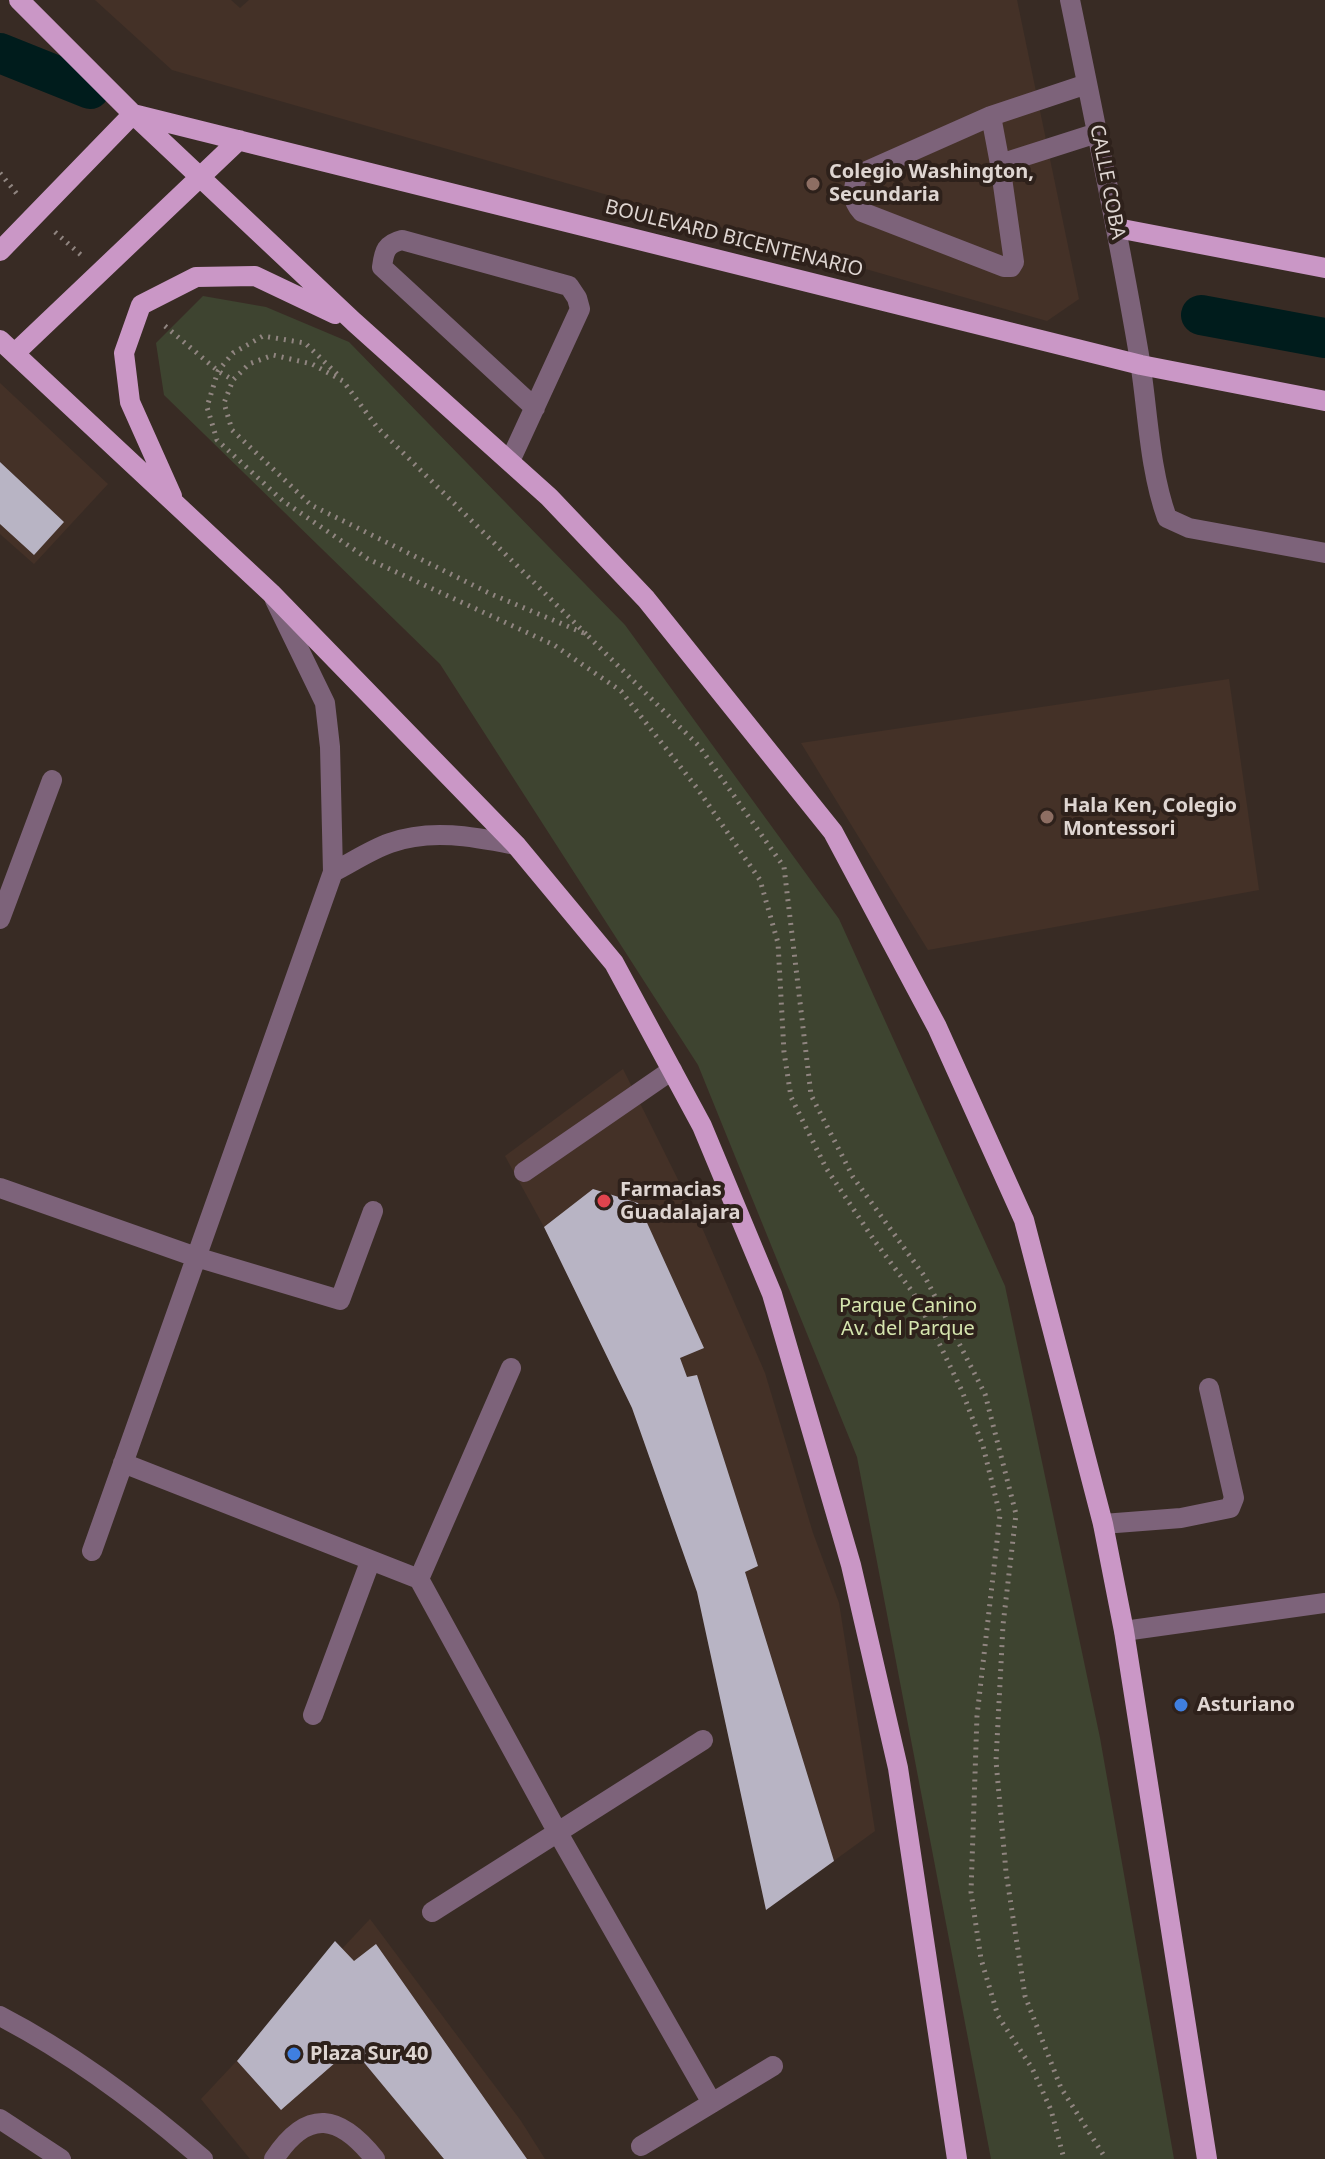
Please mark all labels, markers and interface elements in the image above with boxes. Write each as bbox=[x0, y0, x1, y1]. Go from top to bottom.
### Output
street label: CALLE COBA bbox=[1084, 123, 1130, 241]
place label: Colegio Washington, Secundaria bbox=[829, 160, 1034, 207]
marker: Colegio Washington, Secundaria bbox=[804, 175, 822, 193]
street label: BOULEVARD BICENTENARIO bbox=[603, 195, 865, 283]
place label: Hala Ken, Colegio Montessori bbox=[1063, 794, 1237, 841]
marker: Hala Ken, Colegio Montessori bbox=[1038, 808, 1056, 826]
place label: Farmacias Guadalajara bbox=[620, 1178, 740, 1225]
marker: Farmacias Guadalajara bbox=[595, 1192, 613, 1210]
park label: Parque Canino Av. del Parque bbox=[839, 1294, 977, 1341]
place label: Asturiano bbox=[1197, 1693, 1295, 1717]
marker: Asturiano bbox=[1172, 1696, 1190, 1714]
place label: Plaza Sur 40 bbox=[310, 2042, 428, 2066]
marker: Plaza Sur 40 bbox=[285, 2045, 303, 2063]

